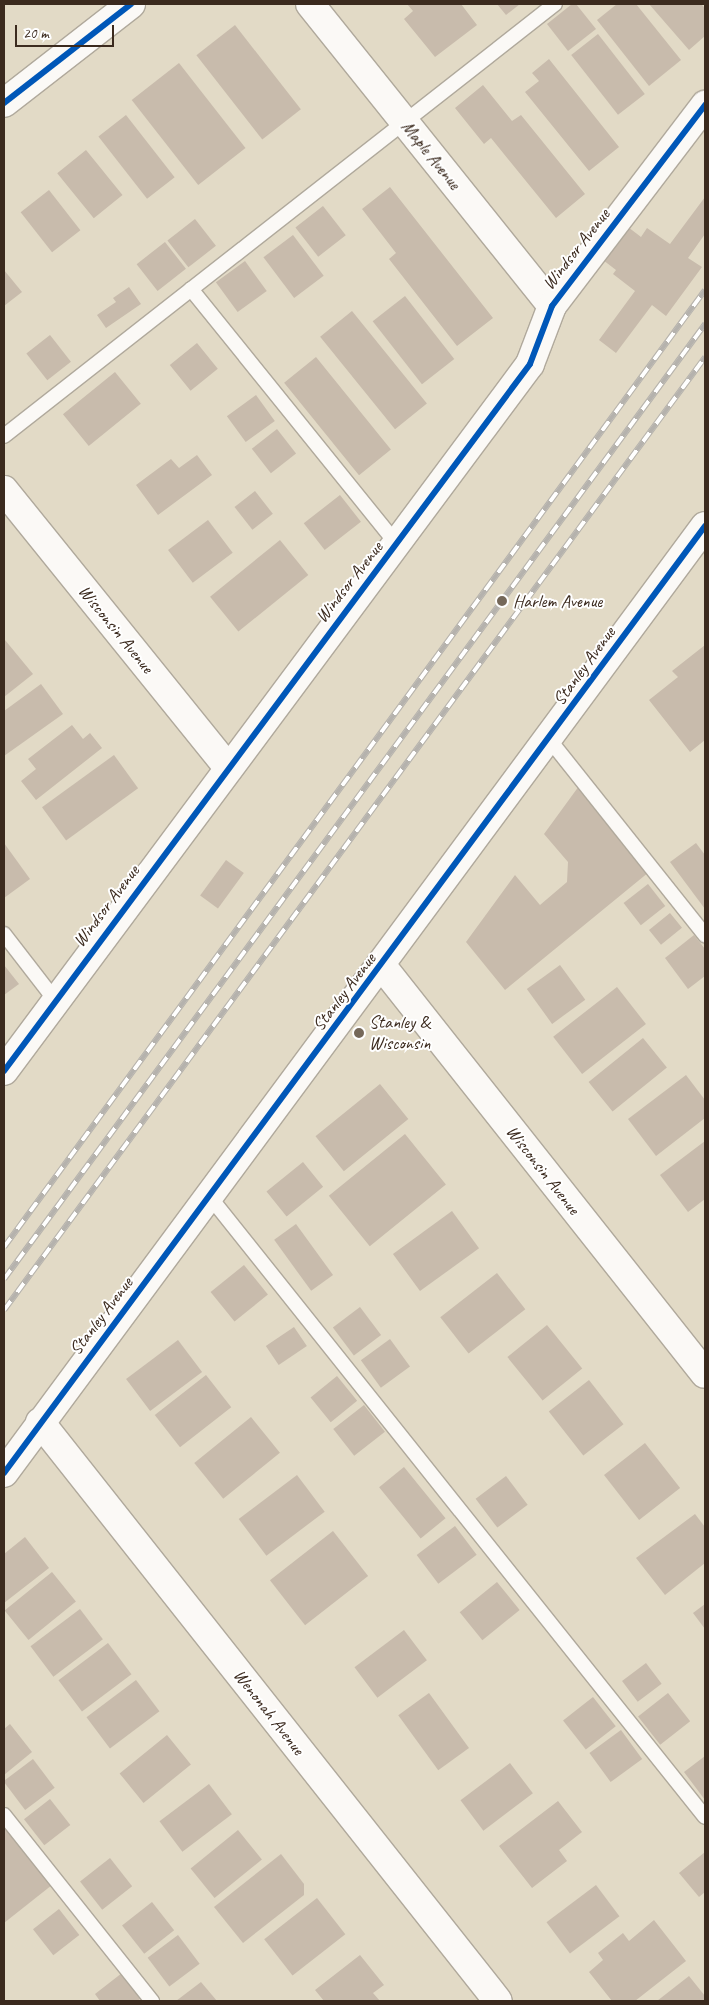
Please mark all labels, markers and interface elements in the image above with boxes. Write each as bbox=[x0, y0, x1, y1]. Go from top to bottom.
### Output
scale bar bbox=[18, 15, 116, 47]
text: 20 m bbox=[23, 24, 49, 43]
street label: Maple Avenue bbox=[397, 116, 465, 194]
street label: Windsor Avenue bbox=[538, 204, 614, 294]
street label: Windsor Avenue bbox=[311, 537, 387, 627]
street label: Wisconsin Avenue bbox=[74, 581, 158, 677]
place label: Harlem Avenue bbox=[513, 590, 602, 612]
marker: Harlem Avenue bbox=[495, 594, 509, 608]
street label: Stanley Avenue bbox=[548, 623, 620, 709]
street label: Windsor Avenue bbox=[68, 861, 144, 951]
street label: Stanley Avenue bbox=[308, 949, 380, 1035]
place label: Stanley & Wisconsin bbox=[369, 1012, 430, 1054]
marker: Stanley & Wisconsin bbox=[353, 1027, 365, 1039]
street label: Wisconsin Avenue bbox=[502, 1121, 584, 1219]
street label: Stanley Avenue bbox=[65, 1273, 137, 1359]
street label: Wenonah Avenue bbox=[229, 1665, 309, 1759]

